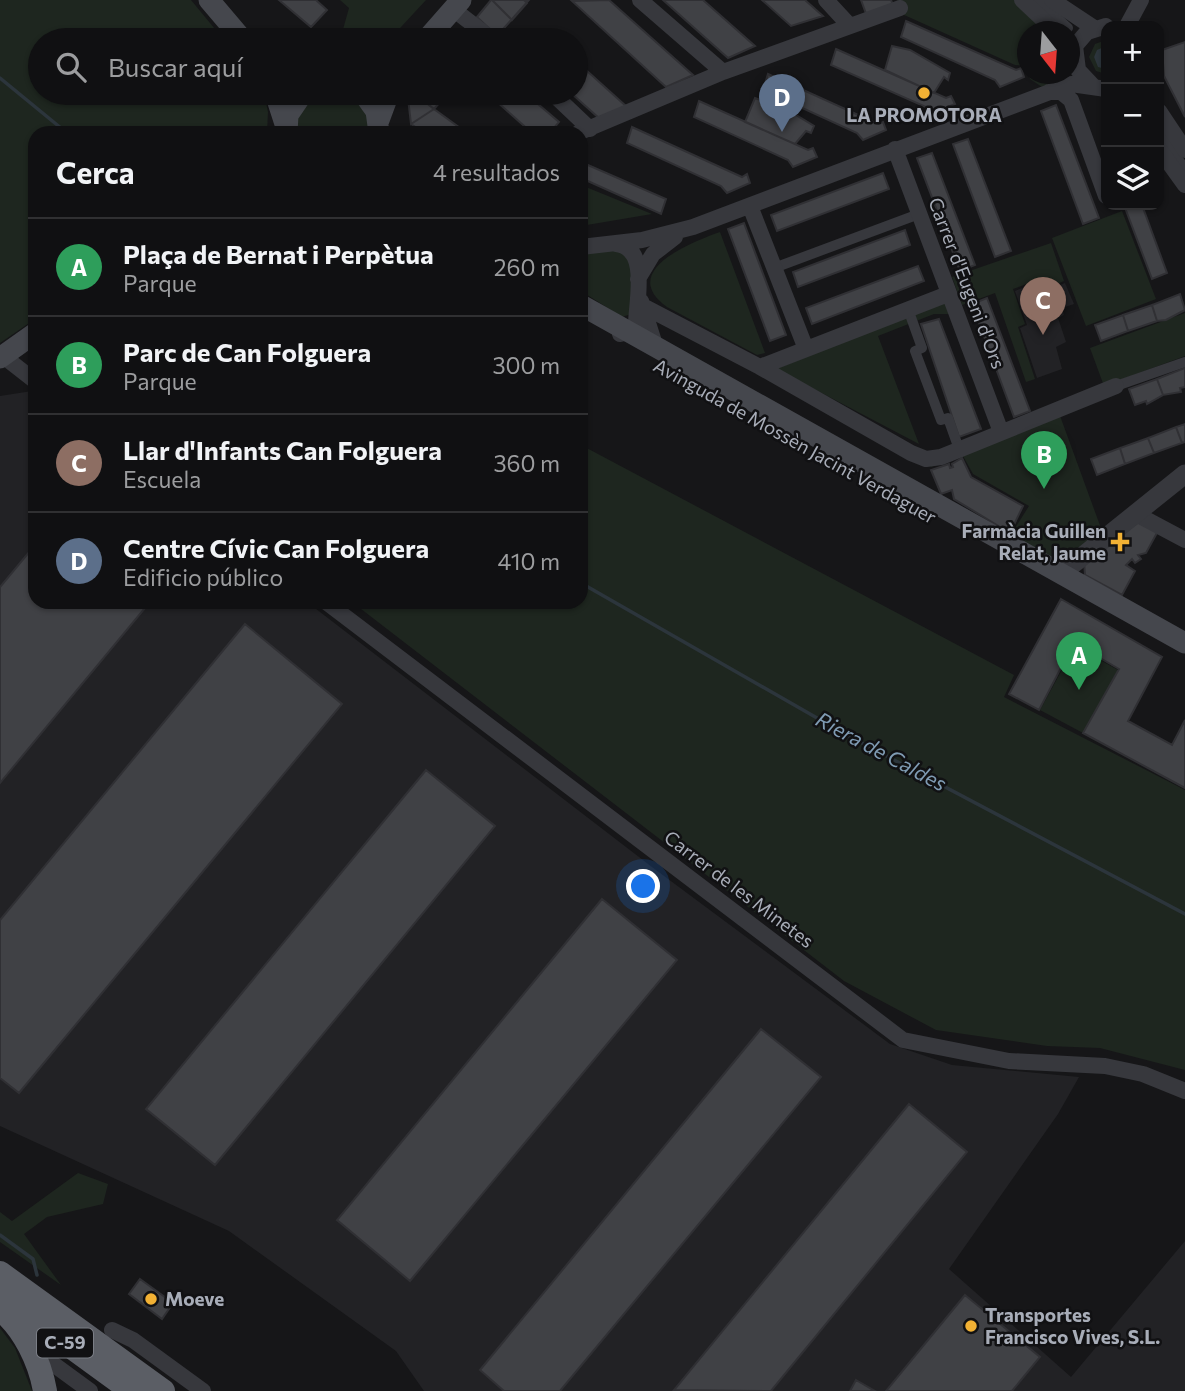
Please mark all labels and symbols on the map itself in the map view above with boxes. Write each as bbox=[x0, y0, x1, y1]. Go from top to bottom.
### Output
north arrow bbox=[1017, 21, 1080, 84]
pin: D bbox=[759, 74, 805, 132]
marker: LA PROMOTORA bbox=[916, 85, 932, 101]
place label: LA PROMOTORA bbox=[846, 103, 1002, 126]
street label: Carrer d'Eugeni d'Ors bbox=[924, 194, 1011, 372]
pin: C bbox=[1020, 277, 1066, 335]
street label: Avinguda de Mossèn Jacint Verdaguer bbox=[650, 353, 941, 528]
pin: B bbox=[1021, 431, 1067, 489]
place label: Farmàcia Guillen Relat, Jaume bbox=[962, 519, 1106, 564]
marker: Farmàcia Guillen Relat, Jaume bbox=[1112, 534, 1128, 550]
pin: A bbox=[1056, 632, 1102, 690]
water label: Riera de Caldes bbox=[812, 706, 951, 796]
street label: Carrer de les Minetes bbox=[660, 825, 818, 952]
your location bbox=[626, 869, 660, 903]
place label: Moeve bbox=[165, 1287, 224, 1310]
marker: Moeve bbox=[143, 1291, 159, 1307]
place label: Transportes Francisco Vives, S.L. bbox=[985, 1303, 1160, 1348]
marker: Transportes Francisco Vives, S.L. bbox=[963, 1318, 979, 1334]
road number: C-59 bbox=[37, 1328, 93, 1358]

